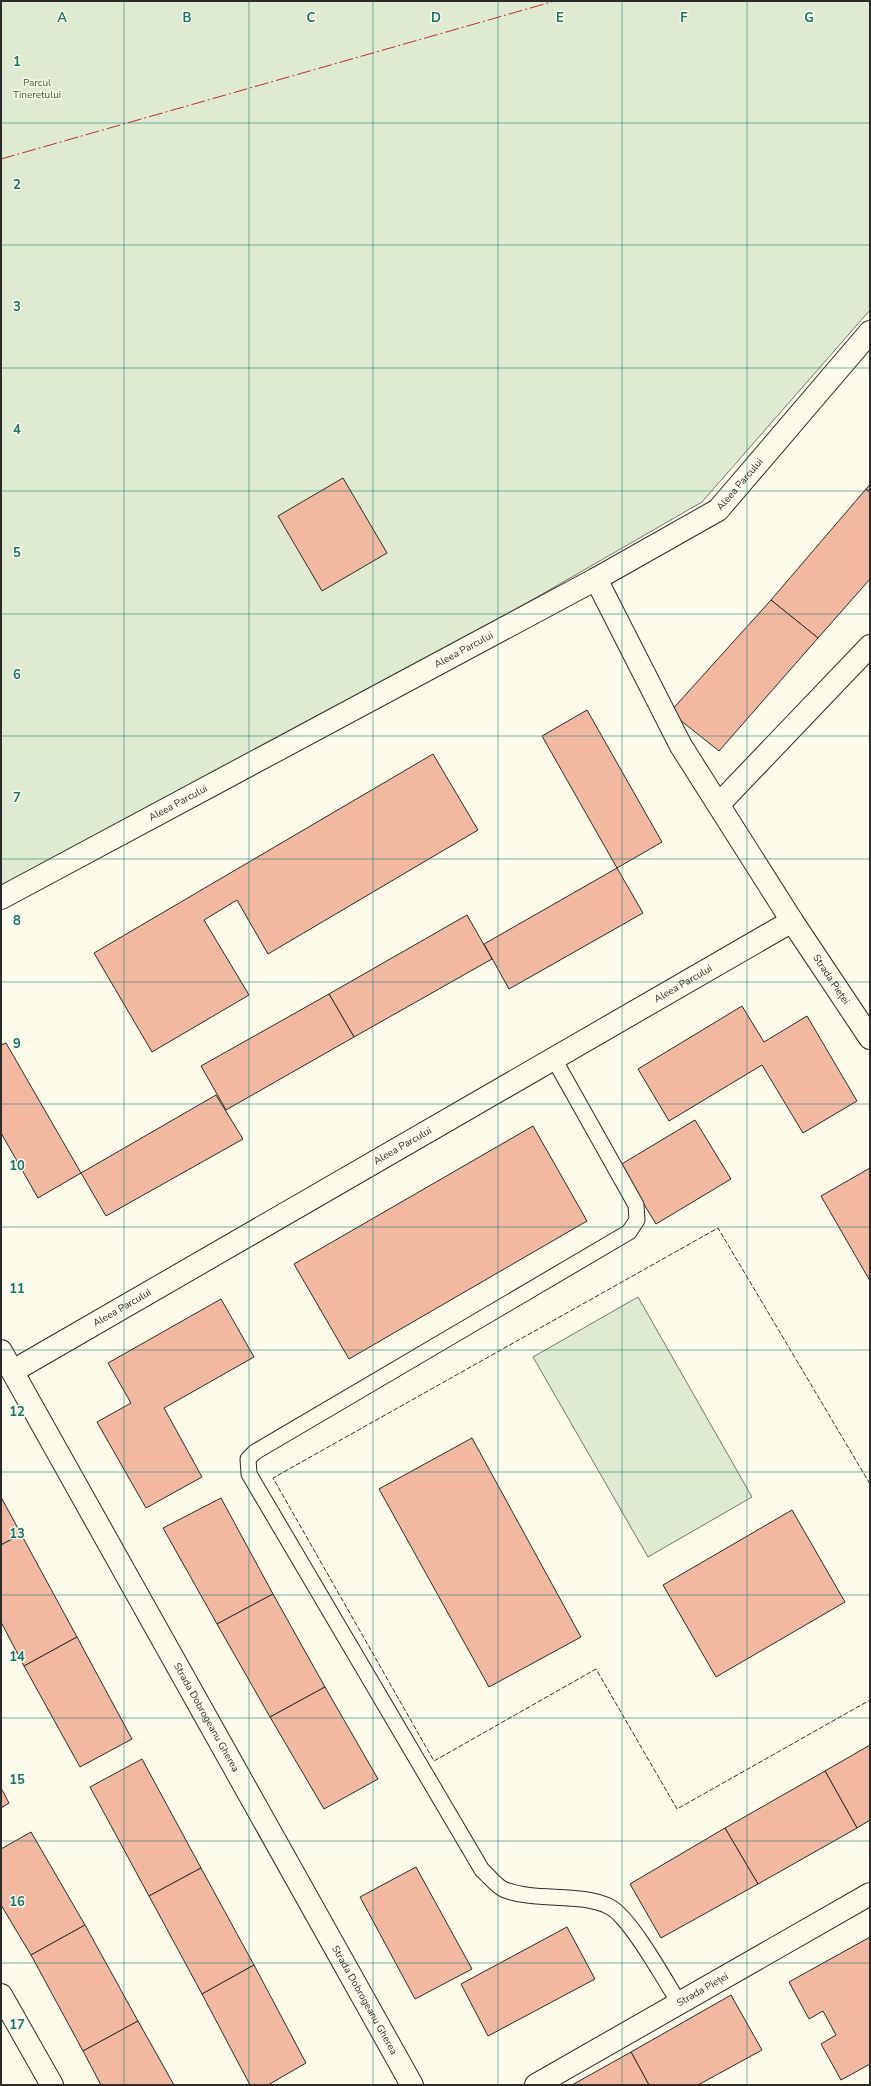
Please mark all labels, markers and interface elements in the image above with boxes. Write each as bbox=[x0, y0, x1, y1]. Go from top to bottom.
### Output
text: A bbox=[57, 9, 67, 27]
text: B bbox=[183, 9, 192, 27]
text: C bbox=[307, 9, 316, 27]
text: D bbox=[431, 9, 441, 27]
text: E bbox=[556, 9, 564, 27]
text: F bbox=[680, 9, 688, 27]
text: G bbox=[804, 9, 814, 27]
text: 1 bbox=[13, 53, 21, 71]
park label: Parcul Tineretului bbox=[13, 76, 61, 102]
text: 2 bbox=[13, 176, 21, 194]
text: 3 bbox=[13, 298, 21, 316]
text: 4 bbox=[13, 421, 21, 439]
street label: Aleea Parcului bbox=[714, 455, 766, 514]
text: 5 bbox=[13, 544, 21, 562]
street label: Aleea Parcului bbox=[432, 628, 496, 671]
text: 6 bbox=[13, 666, 21, 684]
street label: Aleea Parcului bbox=[146, 782, 210, 825]
text: 7 bbox=[13, 789, 21, 807]
text: 8 bbox=[13, 912, 21, 930]
street label: Strada Pieței bbox=[809, 952, 853, 1007]
street label: Aleea Parcului bbox=[652, 962, 715, 1006]
text: 9 bbox=[13, 1035, 21, 1053]
street label: Aleea Parcului bbox=[371, 1124, 434, 1168]
text: 10 bbox=[9, 1157, 25, 1175]
text: 11 bbox=[9, 1280, 25, 1298]
street label: Aleea Parcului bbox=[91, 1286, 154, 1330]
text: 12 bbox=[9, 1403, 25, 1421]
text: 13 bbox=[9, 1525, 25, 1543]
text: 14 bbox=[9, 1648, 25, 1666]
street label: Strada Dobrogeanu Gherea bbox=[170, 1660, 242, 1775]
text: 15 bbox=[9, 1771, 25, 1789]
text: 16 bbox=[9, 1893, 25, 1911]
street label: Strada Dobrogeanu Gherea bbox=[328, 1943, 401, 2057]
street label: Strada Pieței bbox=[674, 1969, 731, 2010]
text: 17 bbox=[9, 2016, 25, 2034]

